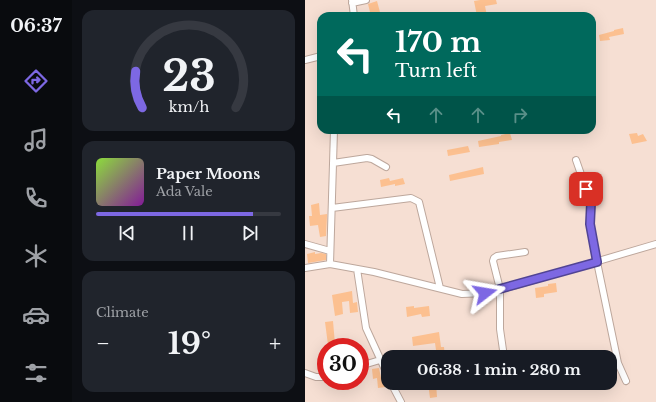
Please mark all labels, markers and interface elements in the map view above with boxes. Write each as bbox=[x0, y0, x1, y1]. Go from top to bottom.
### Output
text: 06:37 bbox=[10, 15, 62, 37]
text: 170 m bbox=[395, 25, 481, 60]
icon: left bbox=[329, 28, 381, 80]
text: 23 bbox=[162, 51, 215, 102]
text: Turn left bbox=[395, 60, 477, 82]
icon: directions bbox=[22, 67, 50, 95]
text: km/h bbox=[168, 98, 209, 116]
icon: left bbox=[383, 104, 405, 126]
icon: ahead bbox=[425, 104, 447, 126]
icon: ahead bbox=[467, 104, 489, 126]
icon: right bbox=[509, 104, 531, 126]
icon: music bbox=[22, 126, 50, 154]
text: Paper Moons bbox=[156, 164, 260, 183]
pin bbox=[569, 172, 603, 206]
icon: arrive bbox=[575, 178, 597, 200]
text: Ada Vale bbox=[156, 183, 213, 200]
icon: phone bbox=[22, 184, 50, 212]
icon: previous bbox=[116, 222, 138, 244]
icon: pause bbox=[177, 222, 199, 244]
icon: next bbox=[239, 222, 261, 244]
icon: climate bbox=[22, 242, 50, 270]
position arrow bbox=[464, 272, 506, 314]
icon: car bbox=[22, 301, 50, 329]
text: Climate bbox=[96, 304, 149, 321]
text: 19° bbox=[168, 325, 211, 362]
text: − bbox=[96, 330, 110, 357]
text: + bbox=[269, 330, 281, 357]
speed limit sign: 30 bbox=[317, 338, 369, 390]
icon: filters bbox=[22, 359, 50, 387]
text: 06:38 · 1 min · 280 m bbox=[417, 360, 581, 379]

